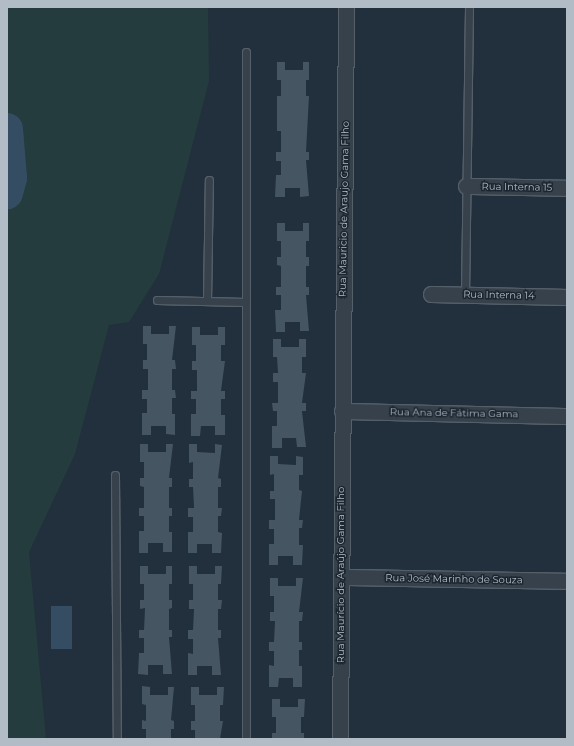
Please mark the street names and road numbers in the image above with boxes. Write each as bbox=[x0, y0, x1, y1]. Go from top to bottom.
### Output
street label: Rua Mauricio de Araujo Gama Filho bbox=[336, 121, 352, 297]
street label: Rua Interna 15 bbox=[482, 180, 552, 194]
street label: Rua Interna 14 bbox=[463, 288, 535, 302]
street label: Rua Ana de Fátima Gama bbox=[390, 406, 518, 420]
street label: Rua Maurício de Araújo Gama Filho bbox=[335, 487, 347, 663]
street label: Rua José Marinho de Souza bbox=[385, 572, 523, 586]

